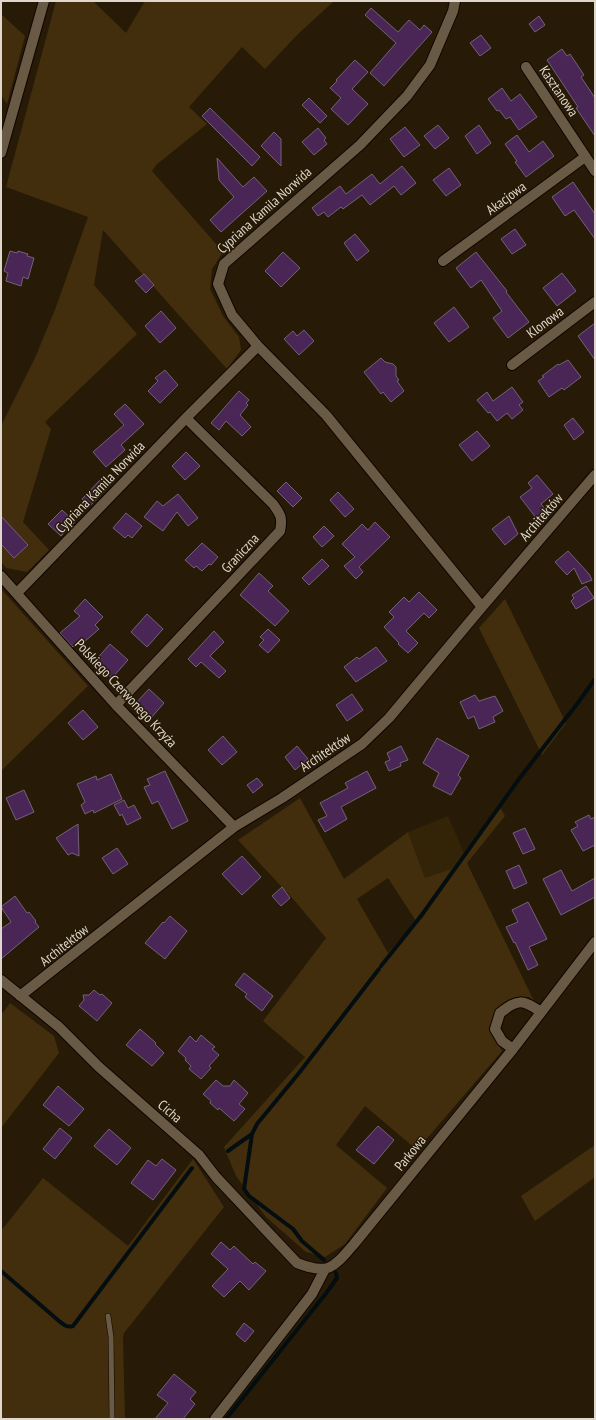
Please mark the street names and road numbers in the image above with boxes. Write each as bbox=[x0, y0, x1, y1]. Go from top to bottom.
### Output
street label: Kasztanowa bbox=[536, 62, 582, 120]
street label: Cypriana Kamila Norwida bbox=[213, 163, 315, 257]
street label: Akacjowa bbox=[482, 177, 530, 219]
street label: Klonowa bbox=[523, 302, 567, 342]
street label: Cypriana Kamila Norwida bbox=[51, 437, 149, 537]
street label: Architektów bbox=[515, 489, 567, 545]
street label: Graniczna bbox=[217, 530, 263, 576]
street label: Polskiego Czerwonego Krzyża bbox=[71, 635, 181, 751]
street label: Architektów bbox=[296, 728, 354, 776]
street label: Architektów bbox=[36, 920, 93, 970]
street label: Cicha bbox=[154, 1096, 186, 1126]
street label: Parkowa bbox=[390, 1132, 430, 1174]

